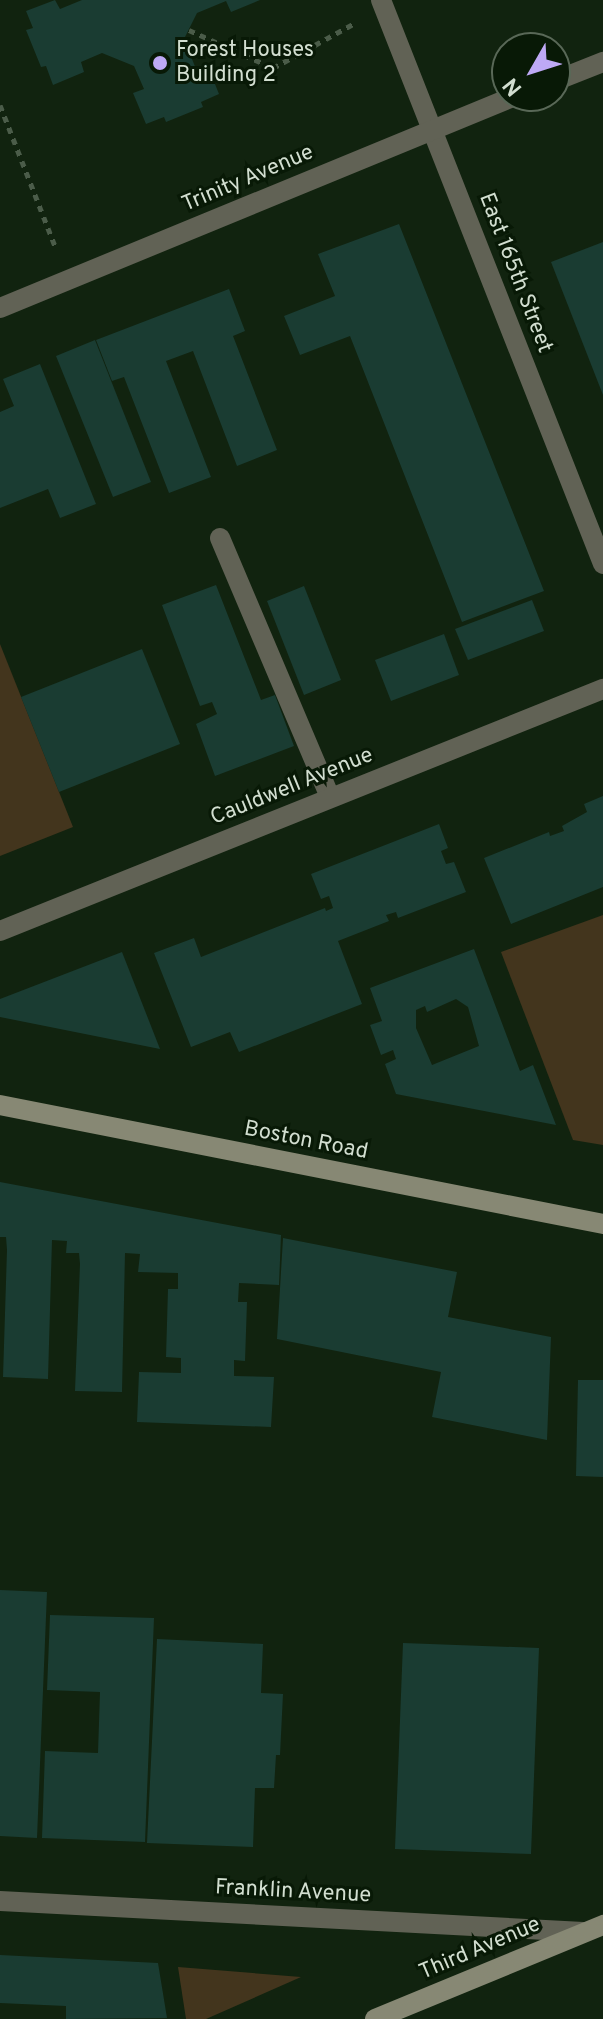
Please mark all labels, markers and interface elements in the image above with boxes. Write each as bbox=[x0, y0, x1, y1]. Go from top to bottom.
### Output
north arrow bbox=[491, 32, 571, 112]
place label: Forest Houses Building 2 bbox=[176, 37, 314, 88]
marker: Forest Houses Building 2 bbox=[151, 54, 169, 72]
text: N bbox=[498, 72, 529, 101]
street label: Trinity Avenue bbox=[178, 139, 318, 219]
street label: East 165th Street bbox=[472, 189, 558, 357]
street label: Cauldwell Avenue bbox=[206, 742, 378, 832]
street label: Boston Road bbox=[242, 1116, 370, 1166]
street label: Franklin Avenue bbox=[214, 1875, 372, 1909]
street label: Third Avenue bbox=[415, 1911, 545, 1987]

